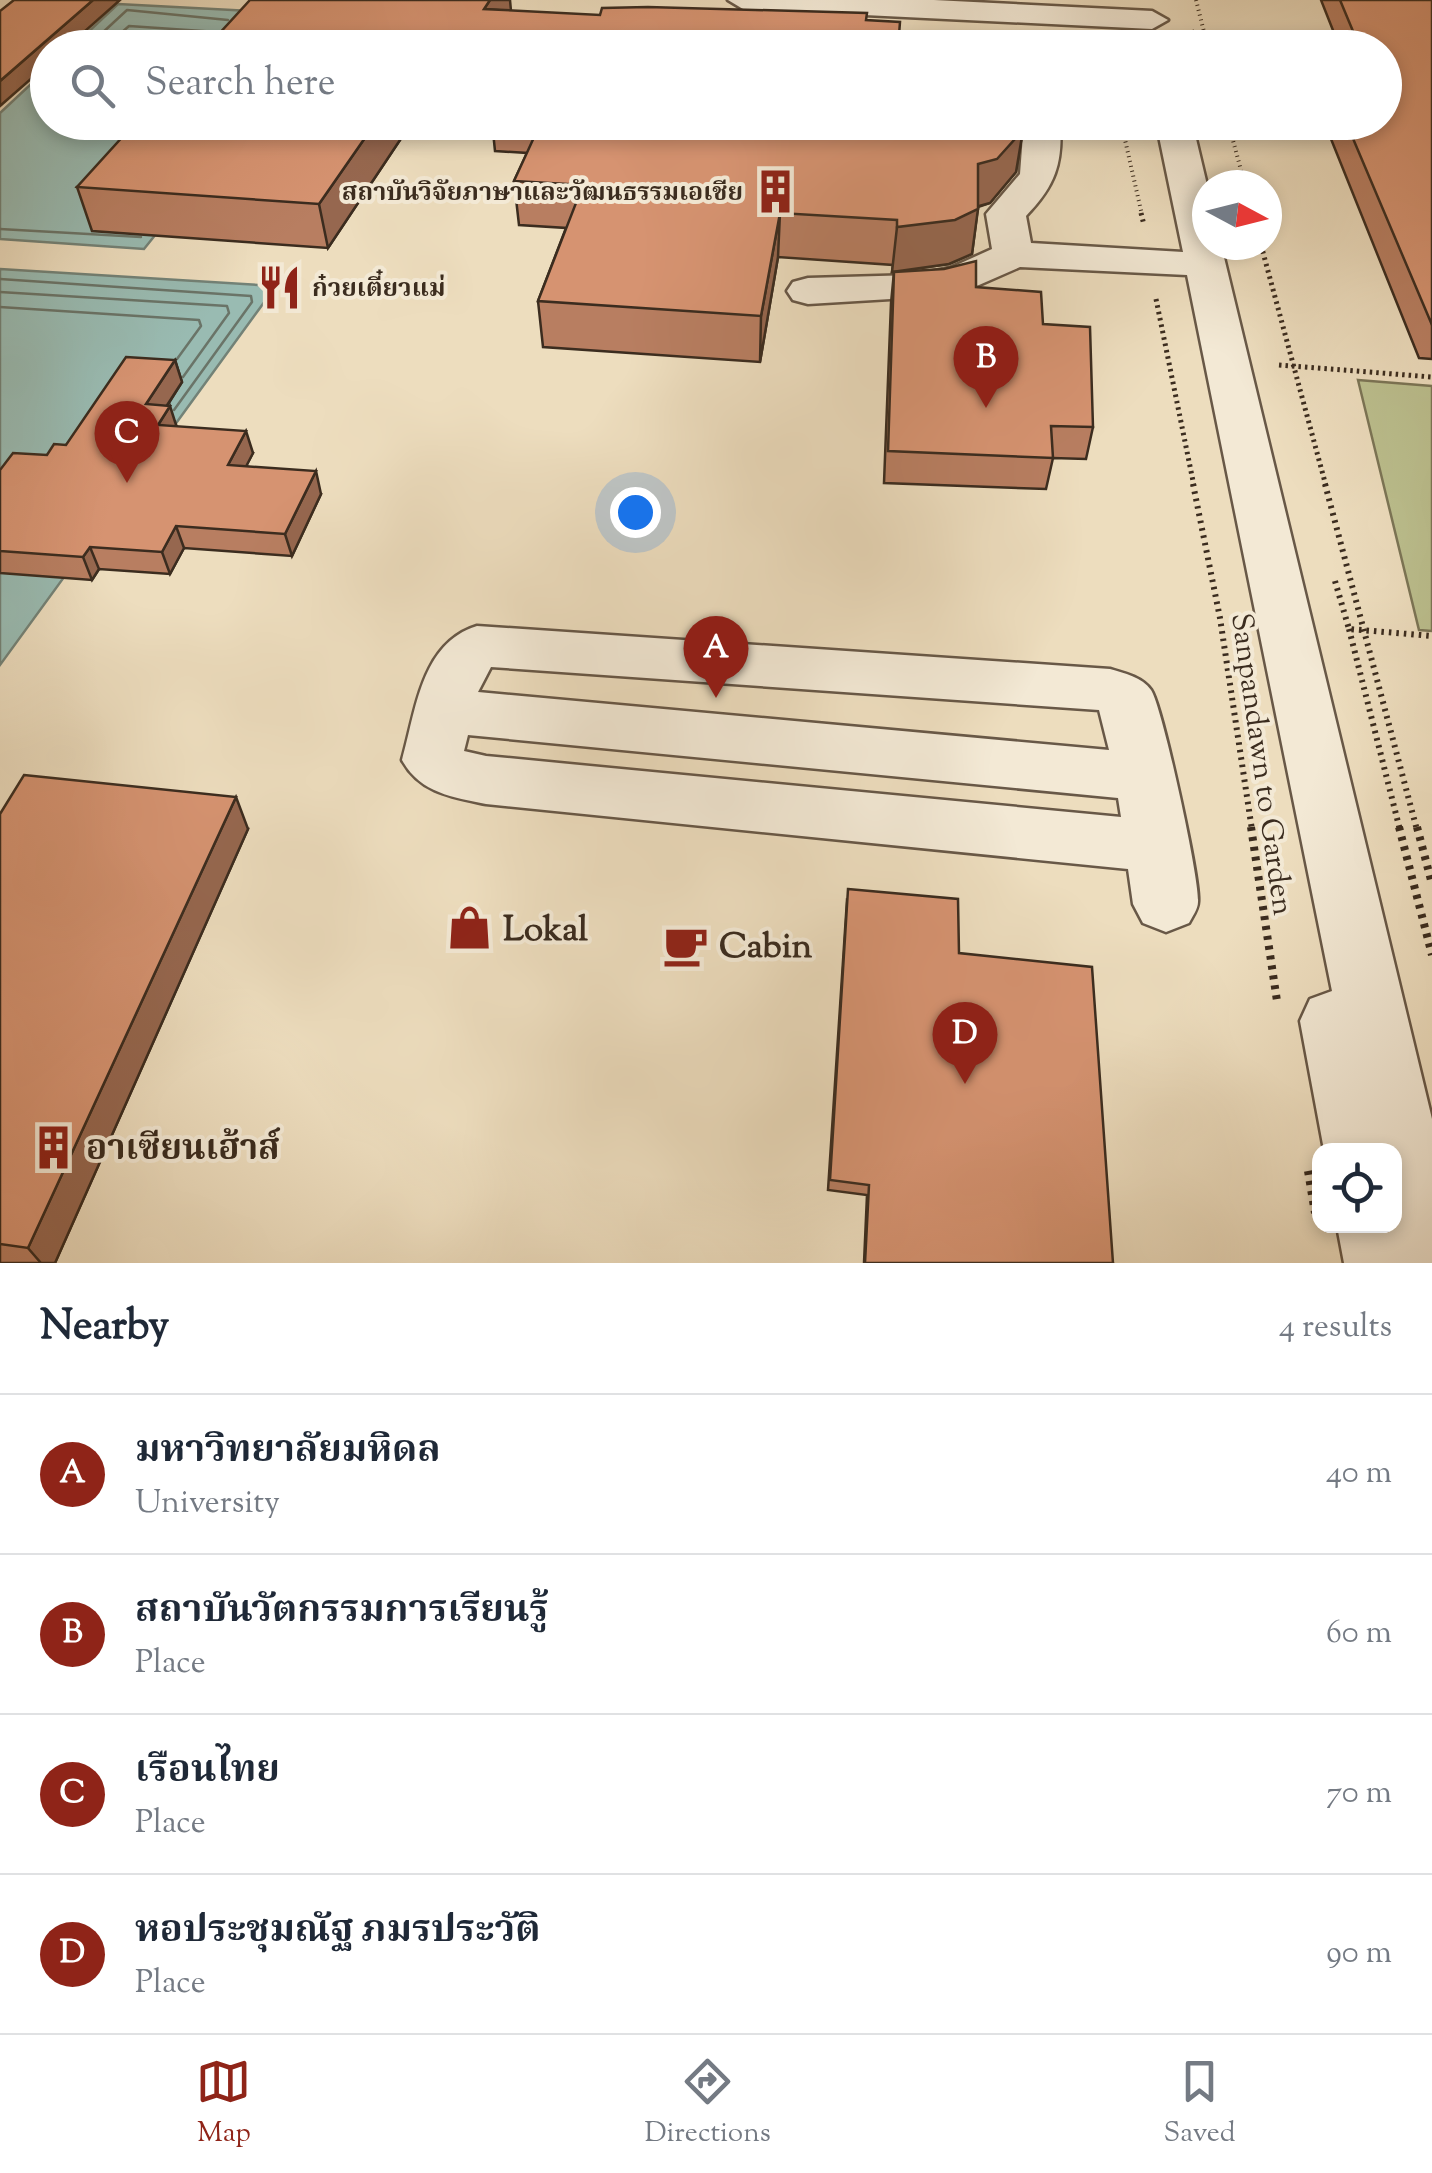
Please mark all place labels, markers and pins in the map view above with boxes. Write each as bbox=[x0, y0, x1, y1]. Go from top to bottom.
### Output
building icon: สถาบันวิจัยภาษาและวัฒนธรรมเอเชีย bbox=[752, 167, 800, 215]
place label: สถาบันวิจัยภาษาและวัฒนธรรมเอเชีย bbox=[342, 176, 743, 212]
restaurant icon: ก๋วยเตี๋ยวแม่ bbox=[255, 263, 303, 311]
place label: ก๋วยเตี๋ยวแม่ bbox=[312, 269, 446, 308]
pin: B bbox=[954, 326, 1018, 408]
pin: C bbox=[94, 400, 160, 483]
pin: A bbox=[684, 616, 748, 698]
shop icon: Lokal bbox=[446, 904, 494, 952]
place label: Lokal bbox=[503, 906, 588, 957]
cafe icon: Cabin bbox=[662, 921, 710, 969]
place label: Cabin bbox=[719, 923, 813, 974]
pin: D bbox=[932, 1002, 998, 1084]
building icon: อาเซียนเฮ้าส์ bbox=[29, 1123, 77, 1171]
place label: อาเซียนเฮ้าส์ bbox=[86, 1125, 281, 1176]

